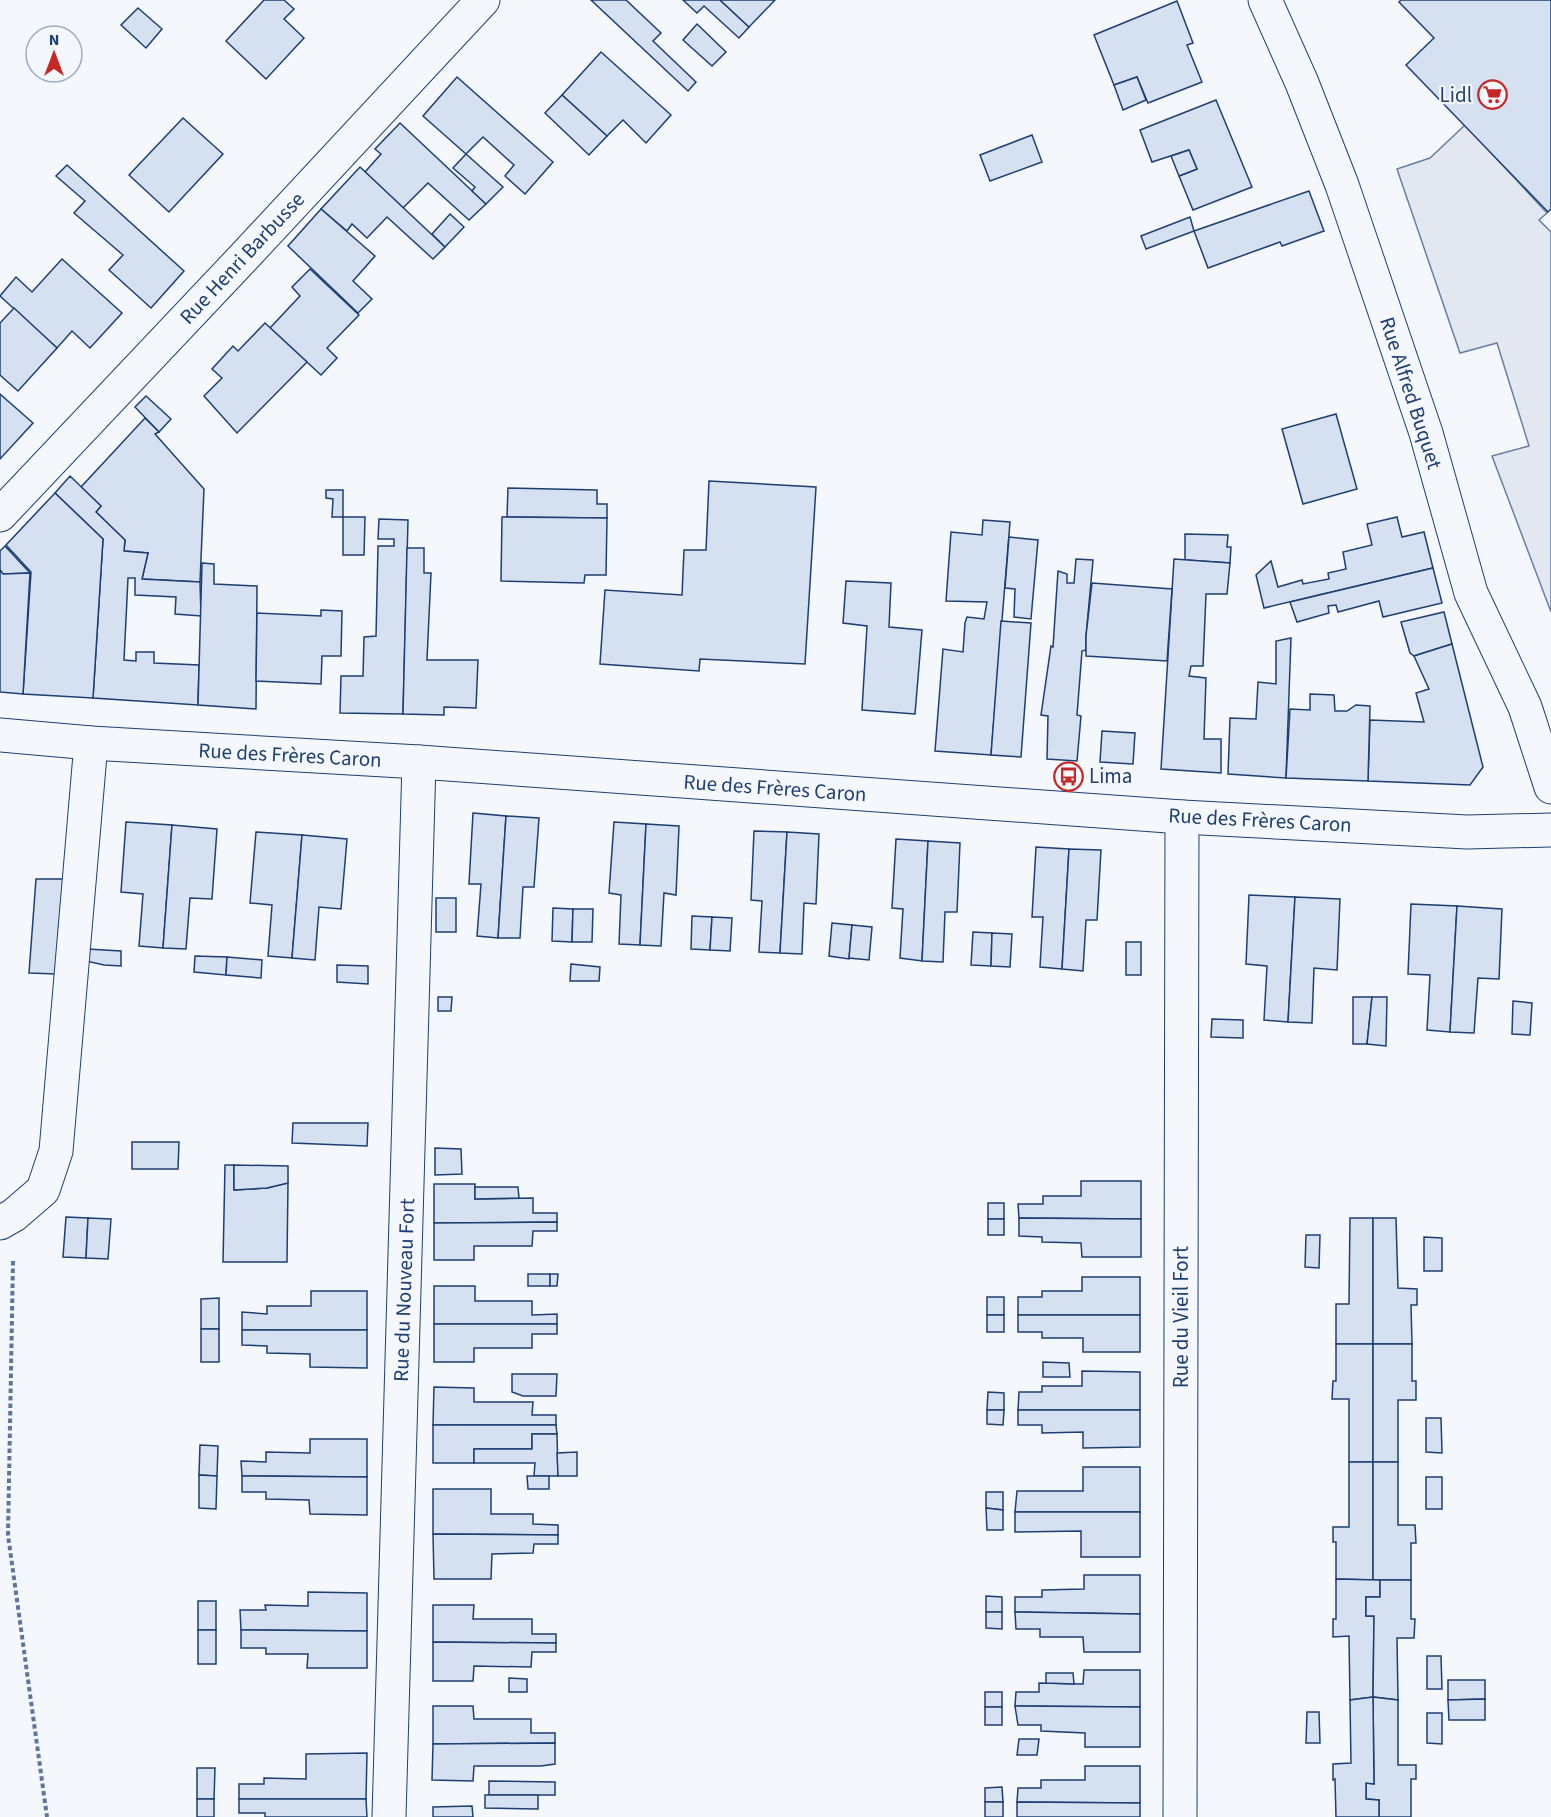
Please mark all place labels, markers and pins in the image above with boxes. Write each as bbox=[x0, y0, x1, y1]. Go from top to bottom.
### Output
supermarket icon: Lidl bbox=[1477, 79, 1509, 111]
place label: Lidl bbox=[1440, 80, 1472, 110]
bus stop icon: Lima bbox=[1052, 760, 1084, 792]
place label: Lima bbox=[1089, 761, 1132, 791]

